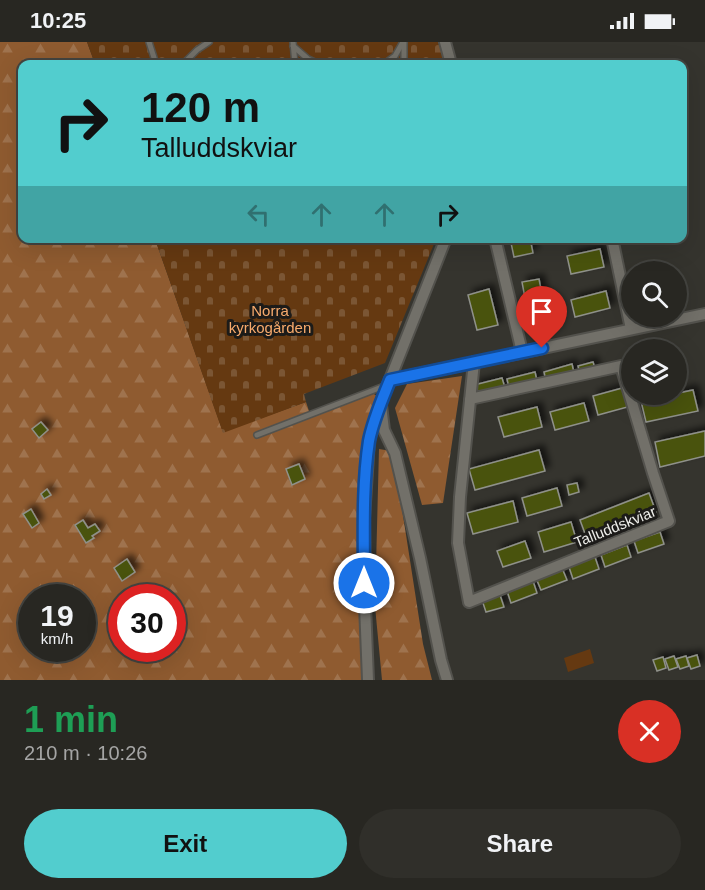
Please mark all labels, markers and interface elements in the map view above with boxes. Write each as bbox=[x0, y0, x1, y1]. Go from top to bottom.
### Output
text: 10:25 bbox=[30, 8, 86, 33]
icon: right bbox=[42, 84, 120, 162]
text: 120 m bbox=[141, 84, 260, 131]
text: Talluddskviar bbox=[141, 133, 297, 163]
icon: left bbox=[242, 198, 275, 231]
icon: ahead bbox=[305, 198, 338, 231]
icon: ahead bbox=[368, 198, 401, 231]
icon: right bbox=[431, 198, 464, 231]
map controls bbox=[621, 261, 687, 405]
button: search bbox=[621, 261, 687, 327]
pin bbox=[516, 286, 567, 348]
icon: arrive bbox=[525, 295, 558, 328]
park label: Norra kyrkogården bbox=[229, 302, 311, 336]
button: layers bbox=[621, 339, 687, 405]
street label: Talluddskviar bbox=[571, 502, 658, 551]
position arrow bbox=[332, 551, 396, 615]
speed limit sign: 30 bbox=[108, 584, 186, 662]
text: 19 bbox=[40, 599, 74, 632]
text: km/h bbox=[41, 630, 73, 647]
text: 1 min bbox=[24, 699, 118, 740]
button: close bbox=[618, 700, 681, 763]
text: 210 m · 10:26 bbox=[24, 742, 147, 764]
button: Exit bbox=[24, 809, 347, 878]
button: Share bbox=[359, 809, 681, 878]

